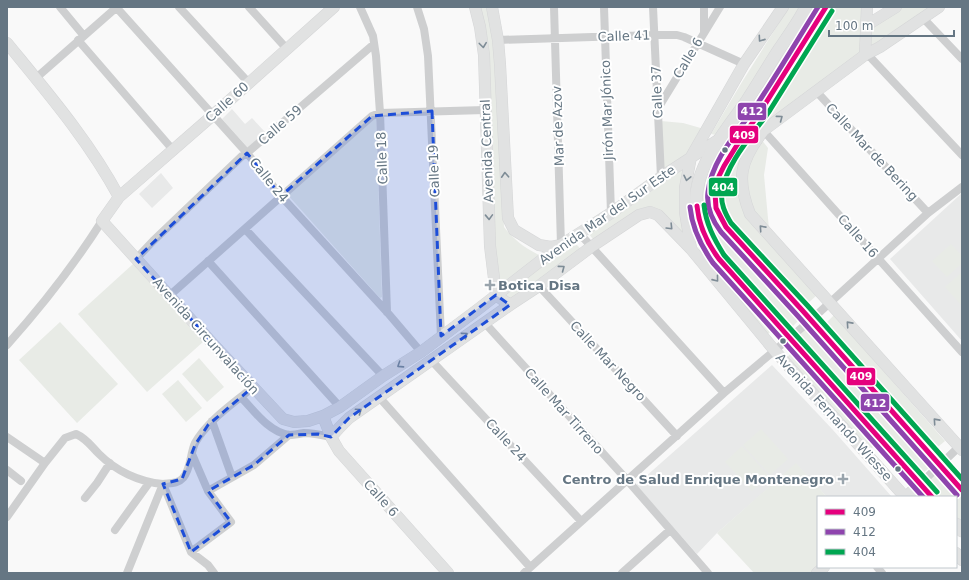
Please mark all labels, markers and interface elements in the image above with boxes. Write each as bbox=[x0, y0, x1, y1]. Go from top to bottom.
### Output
scale bar bbox=[829, 12, 954, 38]
text: 100 m bbox=[835, 19, 873, 33]
street label: Calle 41 bbox=[597, 28, 651, 44]
street label: Calle 6 bbox=[670, 35, 706, 81]
one-way arrow bbox=[759, 35, 766, 42]
one-way arrow bbox=[478, 42, 487, 48]
street label: Jirón Mar Jónico bbox=[598, 60, 616, 161]
street label: Calle 37 bbox=[649, 65, 665, 119]
street label: Calle 60 bbox=[202, 79, 252, 125]
street label: Mar de Azov bbox=[549, 85, 567, 166]
street label: Avenida Central bbox=[478, 99, 496, 203]
street label: Calle Mar de Bering bbox=[823, 100, 921, 204]
street label: Calle 59 bbox=[255, 102, 305, 148]
line badge: 412 bbox=[737, 102, 767, 121]
text: 412 bbox=[741, 105, 763, 118]
one-way arrow bbox=[776, 116, 783, 123]
line badge: 409 bbox=[729, 125, 759, 144]
text: 409 bbox=[733, 129, 755, 142]
street label: Calle 18 bbox=[374, 131, 390, 185]
street label: Calle 19 bbox=[426, 144, 442, 198]
unlabelled marker bbox=[720, 145, 730, 155]
street label: Calle 24 bbox=[247, 155, 291, 205]
street label: Avenida Mar del Sur Este bbox=[536, 162, 678, 268]
one-way arrow bbox=[501, 172, 510, 178]
one-way arrow bbox=[683, 174, 692, 181]
line badge: 404 bbox=[708, 177, 738, 197]
text: 404 bbox=[712, 181, 735, 194]
street label: Calle 16 bbox=[835, 211, 881, 261]
one-way arrow bbox=[484, 214, 493, 220]
one-way arrow bbox=[665, 222, 673, 230]
one-way arrow bbox=[760, 225, 767, 232]
one-way arrow bbox=[558, 266, 565, 273]
one-way arrow bbox=[711, 274, 718, 281]
street label: Avenida Circunvalación bbox=[150, 275, 262, 397]
place label: Botica Disa bbox=[498, 278, 580, 293]
marker: Botica Disa bbox=[485, 280, 495, 290]
street label: Calle Mar Negro bbox=[567, 318, 649, 404]
one-way arrow bbox=[847, 322, 854, 329]
one-way arrow bbox=[461, 333, 468, 340]
unlabelled marker bbox=[778, 336, 788, 346]
street label: Avenida Fernando Wiesse bbox=[773, 350, 895, 484]
one-way arrow bbox=[397, 360, 404, 368]
street label: Calle Mar Tirreno bbox=[521, 365, 607, 457]
line badge: 409 bbox=[846, 367, 876, 386]
text: 409 bbox=[850, 370, 872, 383]
line badge: 412 bbox=[860, 393, 890, 412]
text: 412 bbox=[864, 397, 886, 410]
one-way arrow bbox=[355, 409, 362, 416]
street label: Calle 24 bbox=[482, 416, 530, 464]
one-way arrow bbox=[933, 418, 941, 426]
unlabelled marker bbox=[893, 464, 903, 474]
place label: Centro de Salud Enrique Montenegro bbox=[562, 472, 834, 487]
marker: Centro de Salud Enrique Montenegro bbox=[837, 473, 849, 485]
street label: Calle 6 bbox=[360, 476, 402, 520]
legend bbox=[817, 496, 957, 568]
text: 409 bbox=[853, 505, 876, 519]
text: 412 bbox=[853, 525, 876, 539]
text: 404 bbox=[853, 545, 876, 559]

